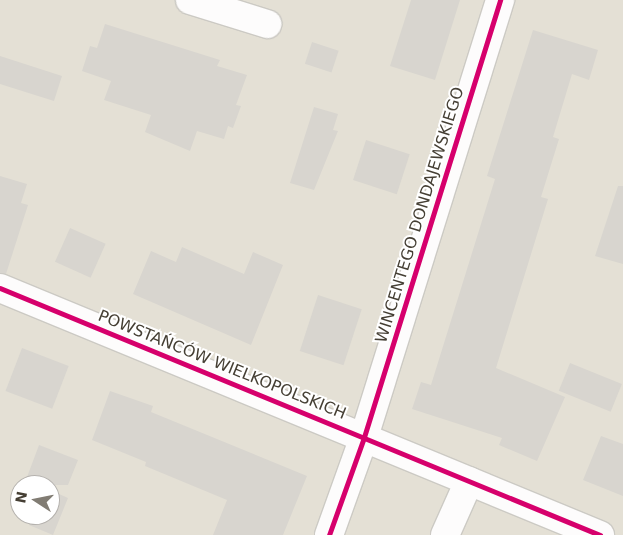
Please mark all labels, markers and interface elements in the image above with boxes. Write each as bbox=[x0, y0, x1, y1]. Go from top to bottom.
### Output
street label: WINCENTEGO DONDAJEWSKIEGO bbox=[372, 85, 468, 345]
street label: POWSTAŃCÓW WIELKOPOLSKICH bbox=[95, 306, 349, 424]
north arrow bbox=[10, 475, 60, 525]
text: N bbox=[12, 490, 30, 505]

